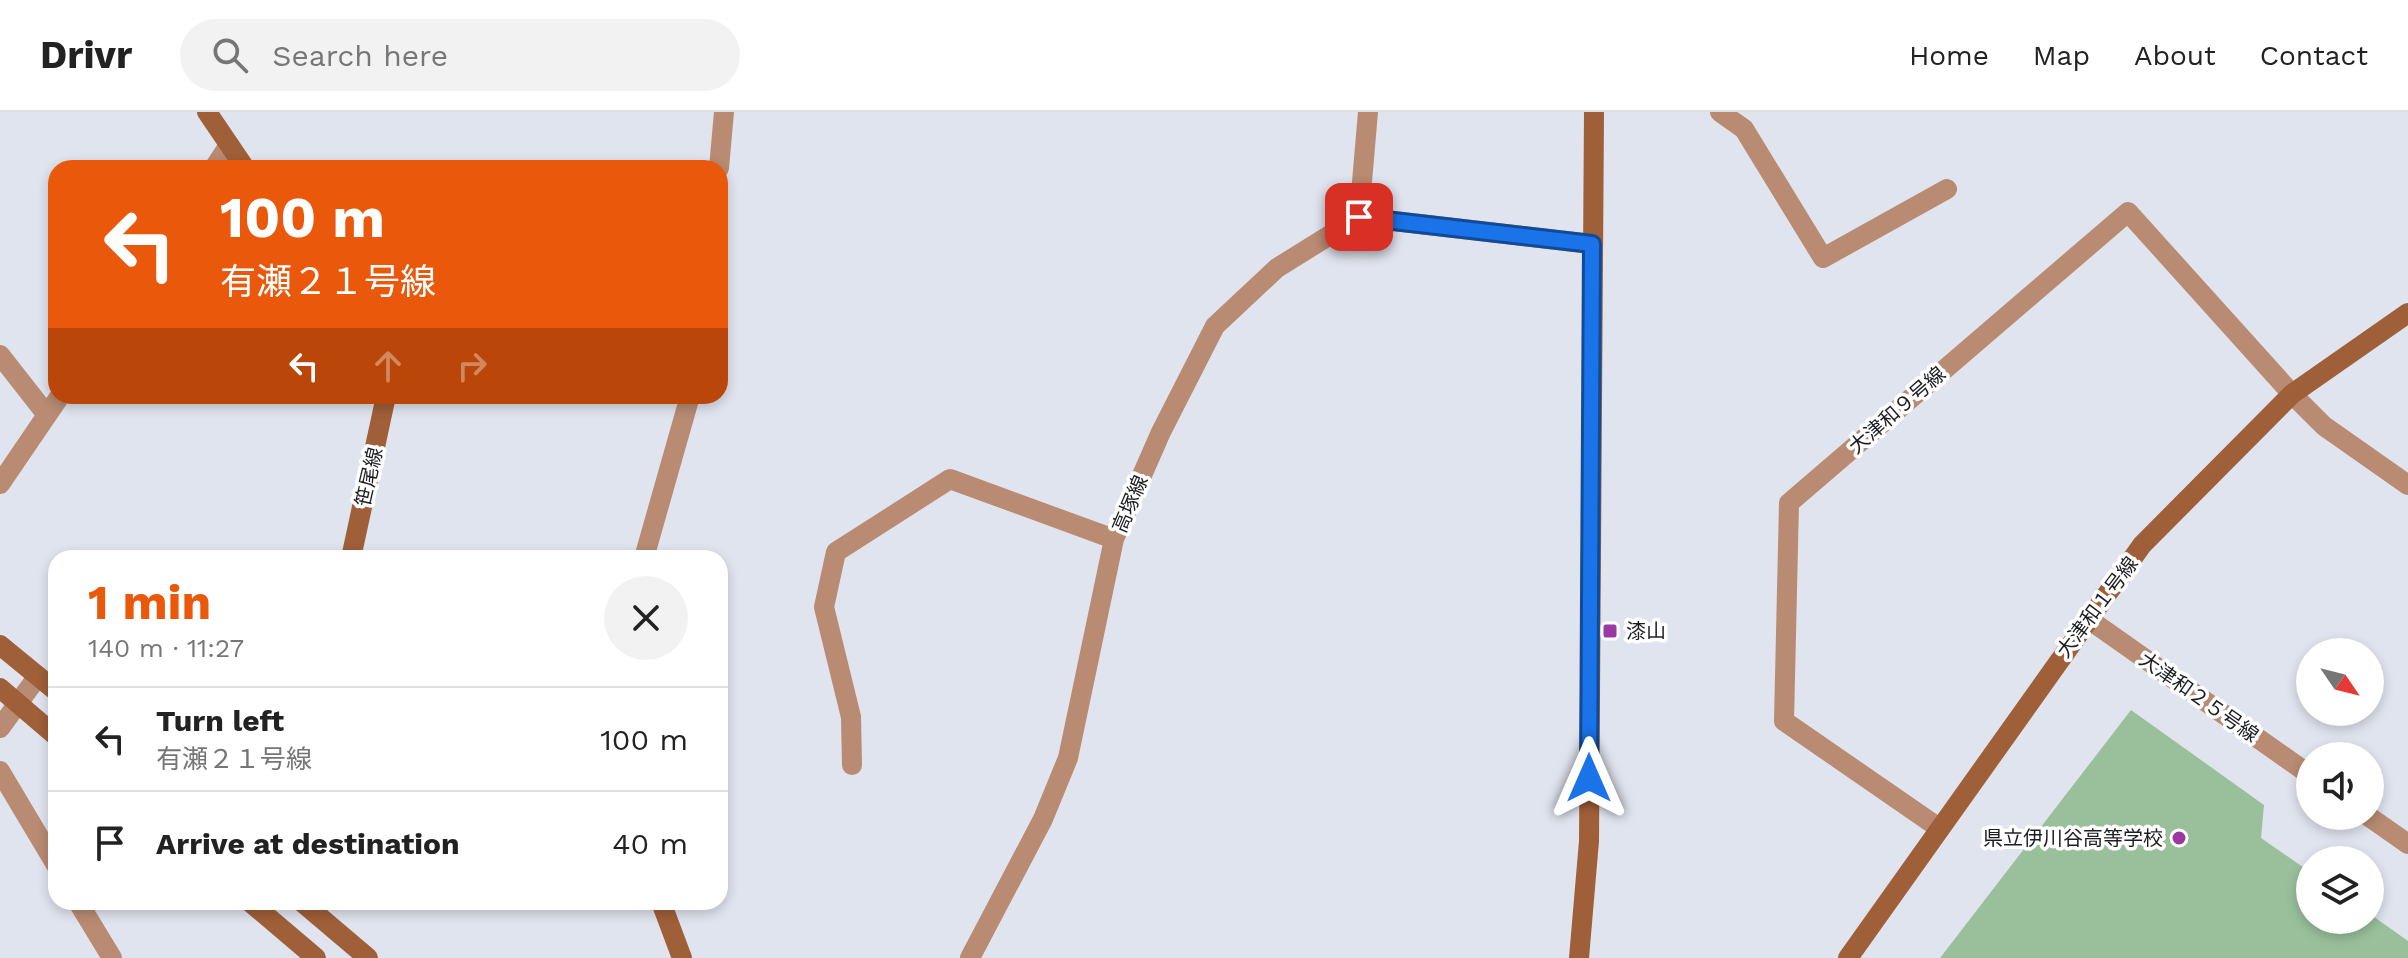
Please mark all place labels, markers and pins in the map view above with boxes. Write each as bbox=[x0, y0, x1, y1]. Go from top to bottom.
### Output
pin bbox=[1325, 183, 1393, 251]
place label: 漆山 bbox=[1626, 619, 1666, 643]
marker: 漆山 bbox=[1601, 622, 1619, 640]
place label: 県立伊川谷高等学校 bbox=[1983, 826, 2163, 850]
marker: 県立伊川谷高等学校 bbox=[2170, 829, 2188, 847]

